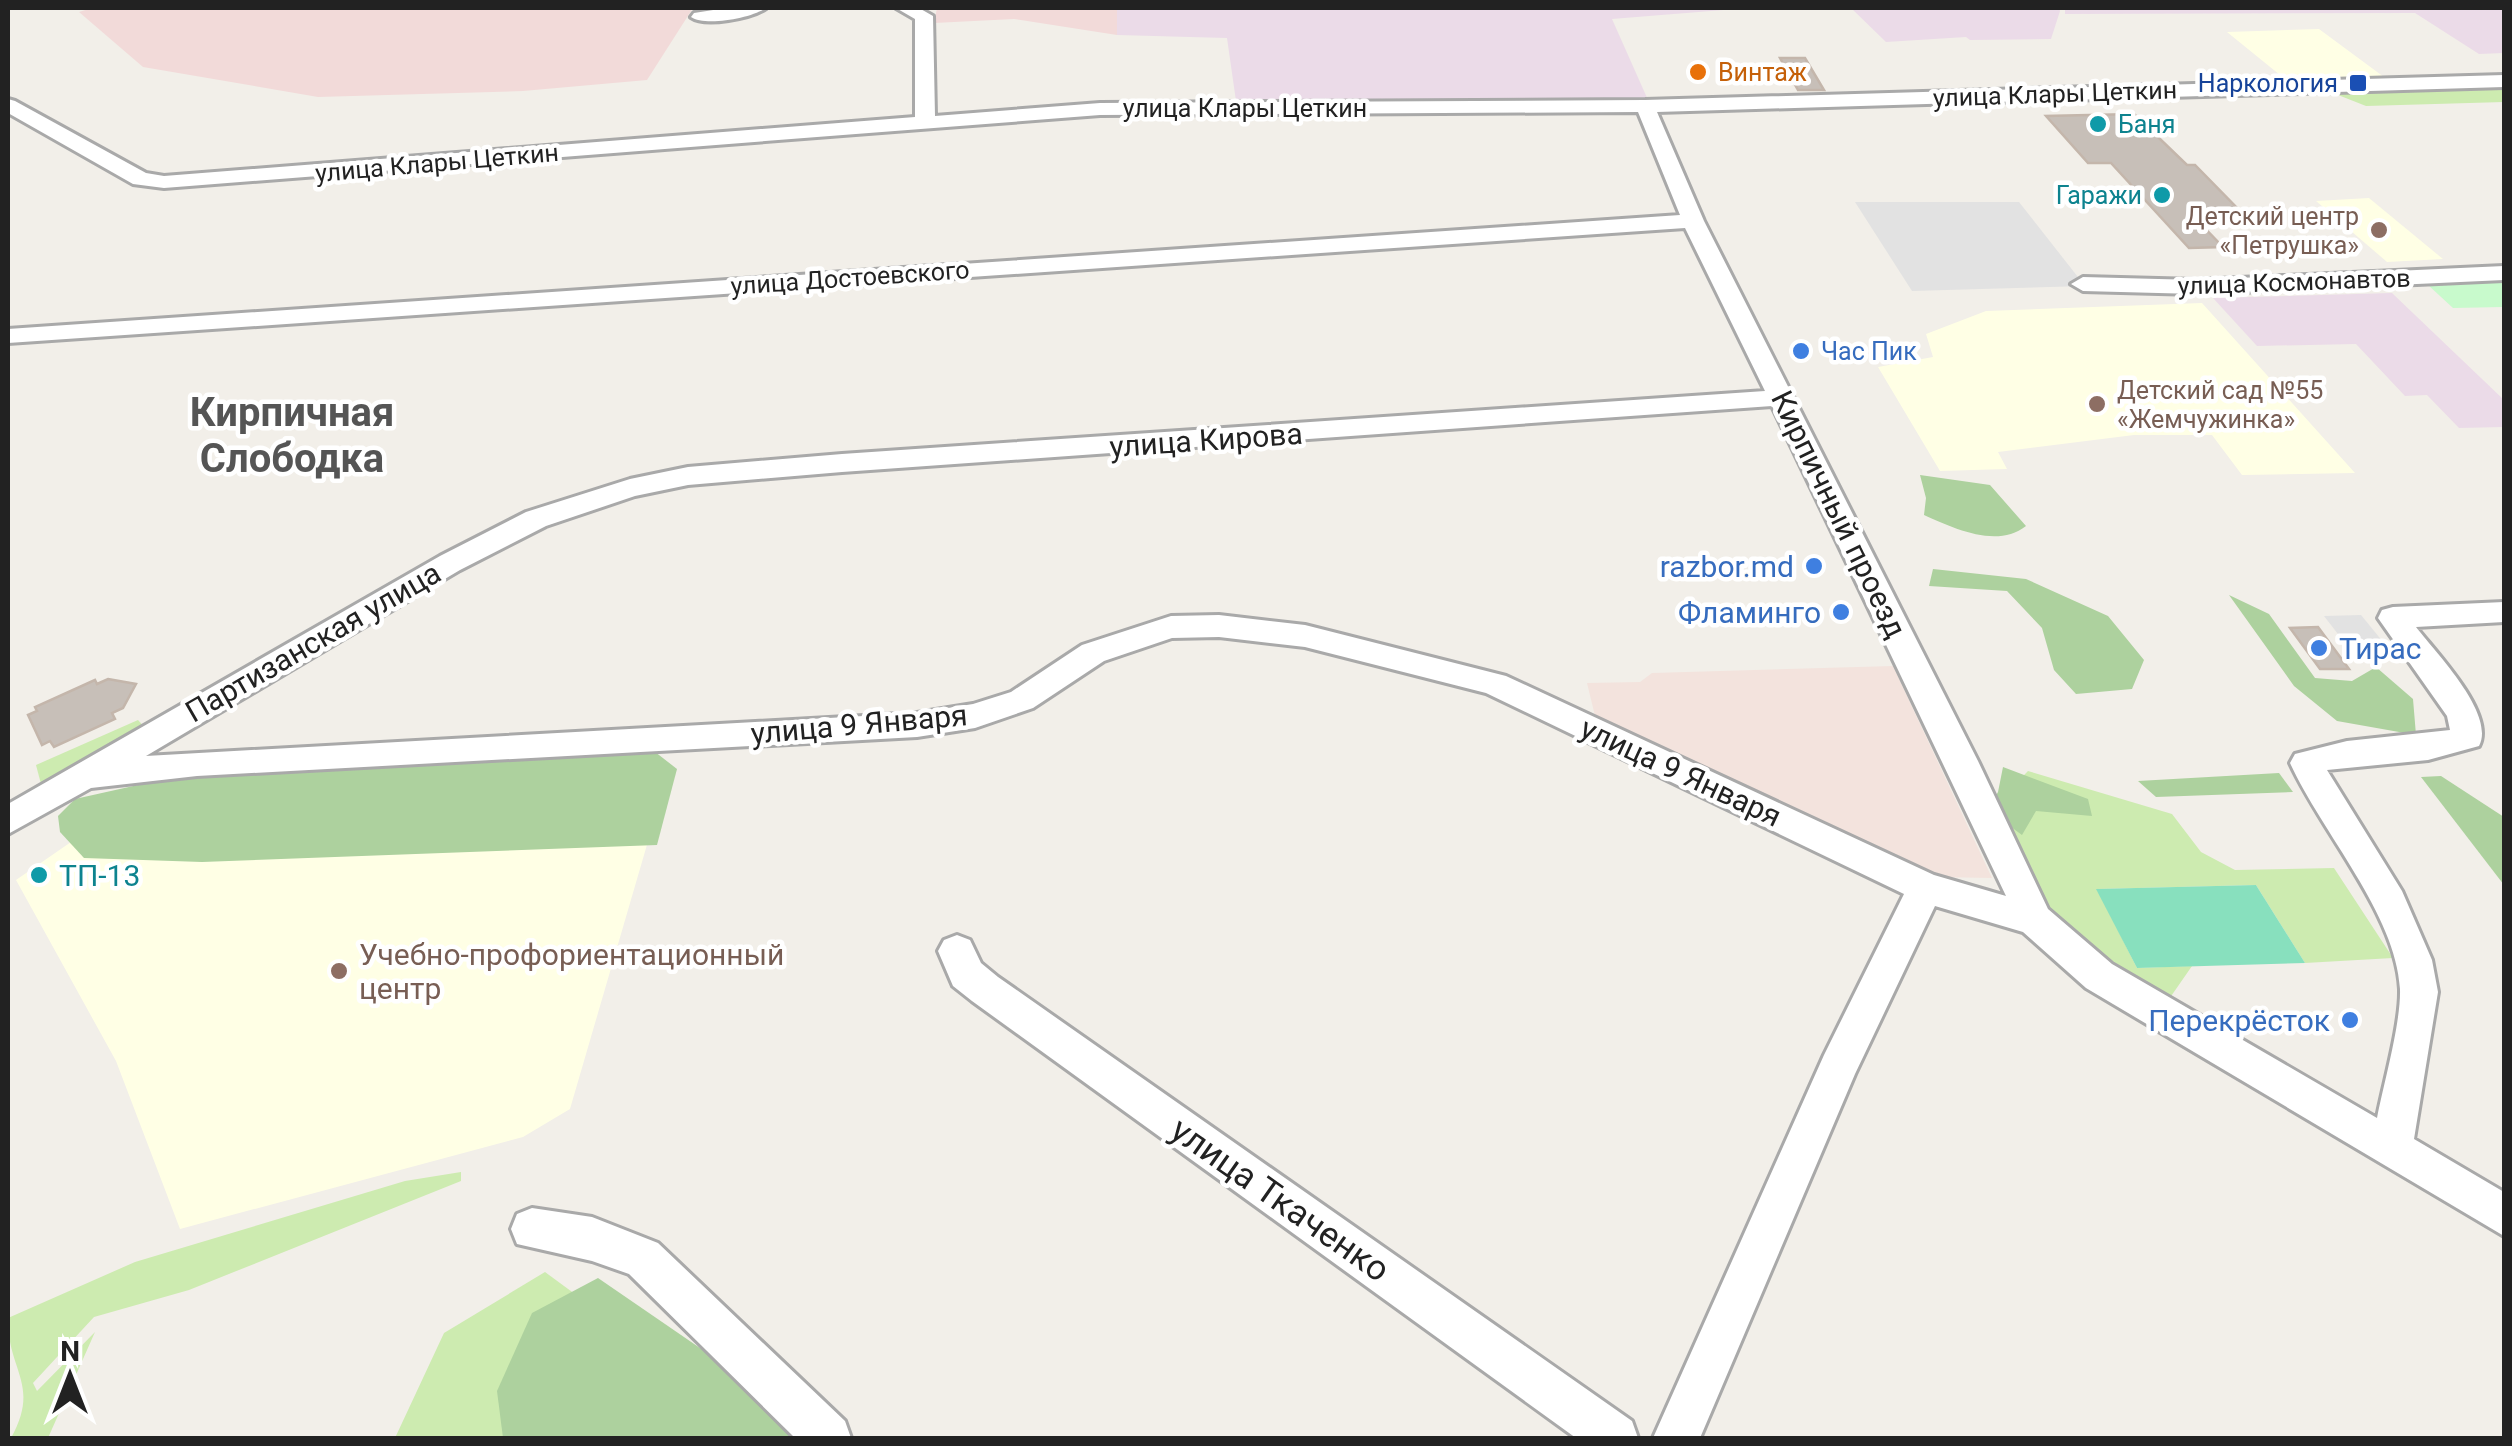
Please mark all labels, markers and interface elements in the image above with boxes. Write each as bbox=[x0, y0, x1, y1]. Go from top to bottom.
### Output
place label: Винтаж bbox=[1718, 58, 1807, 87]
marker: Винтаж bbox=[1687, 61, 1709, 83]
place label: Наркология bbox=[2198, 69, 2338, 98]
marker: Наркология bbox=[2347, 72, 2369, 94]
street label: улица Клары Цеткин bbox=[1932, 75, 2178, 113]
street label: улица Клары Цеткин bbox=[1123, 94, 1367, 123]
place label: Баня bbox=[2118, 110, 2176, 139]
marker: Баня bbox=[2087, 113, 2109, 135]
street label: улица Клары Цеткин bbox=[314, 138, 560, 188]
place label: Гаражи bbox=[2056, 181, 2142, 210]
marker: Гаражи bbox=[2151, 184, 2173, 206]
place label: Детский центр «Петрушка» bbox=[2186, 202, 2359, 260]
marker: Детский центр «Петрушка» bbox=[2368, 219, 2390, 241]
street label: улица Достоевского bbox=[730, 255, 970, 301]
street label: улица Космонавтов bbox=[2177, 263, 2411, 301]
place label: Час Пик bbox=[1821, 337, 1917, 366]
marker: Час Пик bbox=[1790, 340, 1812, 362]
place label: Детский сад №55 «Жемчужинка» bbox=[2117, 376, 2323, 434]
street label: Кирпичный проезд bbox=[1764, 385, 1914, 643]
district label: Кирпичная Слободка bbox=[190, 389, 394, 482]
marker: Детский сад №55 «Жемчужинка» bbox=[2086, 393, 2108, 415]
street label: улица Кирова bbox=[1108, 416, 1304, 464]
place label: razbor.md bbox=[1660, 549, 1794, 584]
street label: Партизанская улица bbox=[179, 555, 447, 729]
marker: razbor.md bbox=[1803, 555, 1825, 577]
place label: Фламинго bbox=[1678, 595, 1821, 630]
marker: Фламинго bbox=[1830, 601, 1852, 623]
place label: Тирас bbox=[2339, 631, 2422, 666]
marker: Тирас bbox=[2308, 637, 2330, 659]
street label: улица 9 Января bbox=[749, 697, 969, 751]
street label: улица 9 Января bbox=[1575, 710, 1787, 834]
place label: ТП-13 bbox=[59, 858, 140, 893]
marker: ТП-13 bbox=[28, 864, 50, 886]
place label: Учебно-профориентационный центр bbox=[359, 937, 784, 1006]
marker: Учебно-профориентационный центр bbox=[328, 960, 350, 982]
place label: Перекрёсток bbox=[2148, 1003, 2330, 1038]
marker: Перекрёсток bbox=[2339, 1009, 2361, 1031]
street label: улица Ткаченко bbox=[1163, 1109, 1397, 1291]
north arrow bbox=[20, 1326, 120, 1426]
text: N bbox=[60, 1335, 80, 1368]

